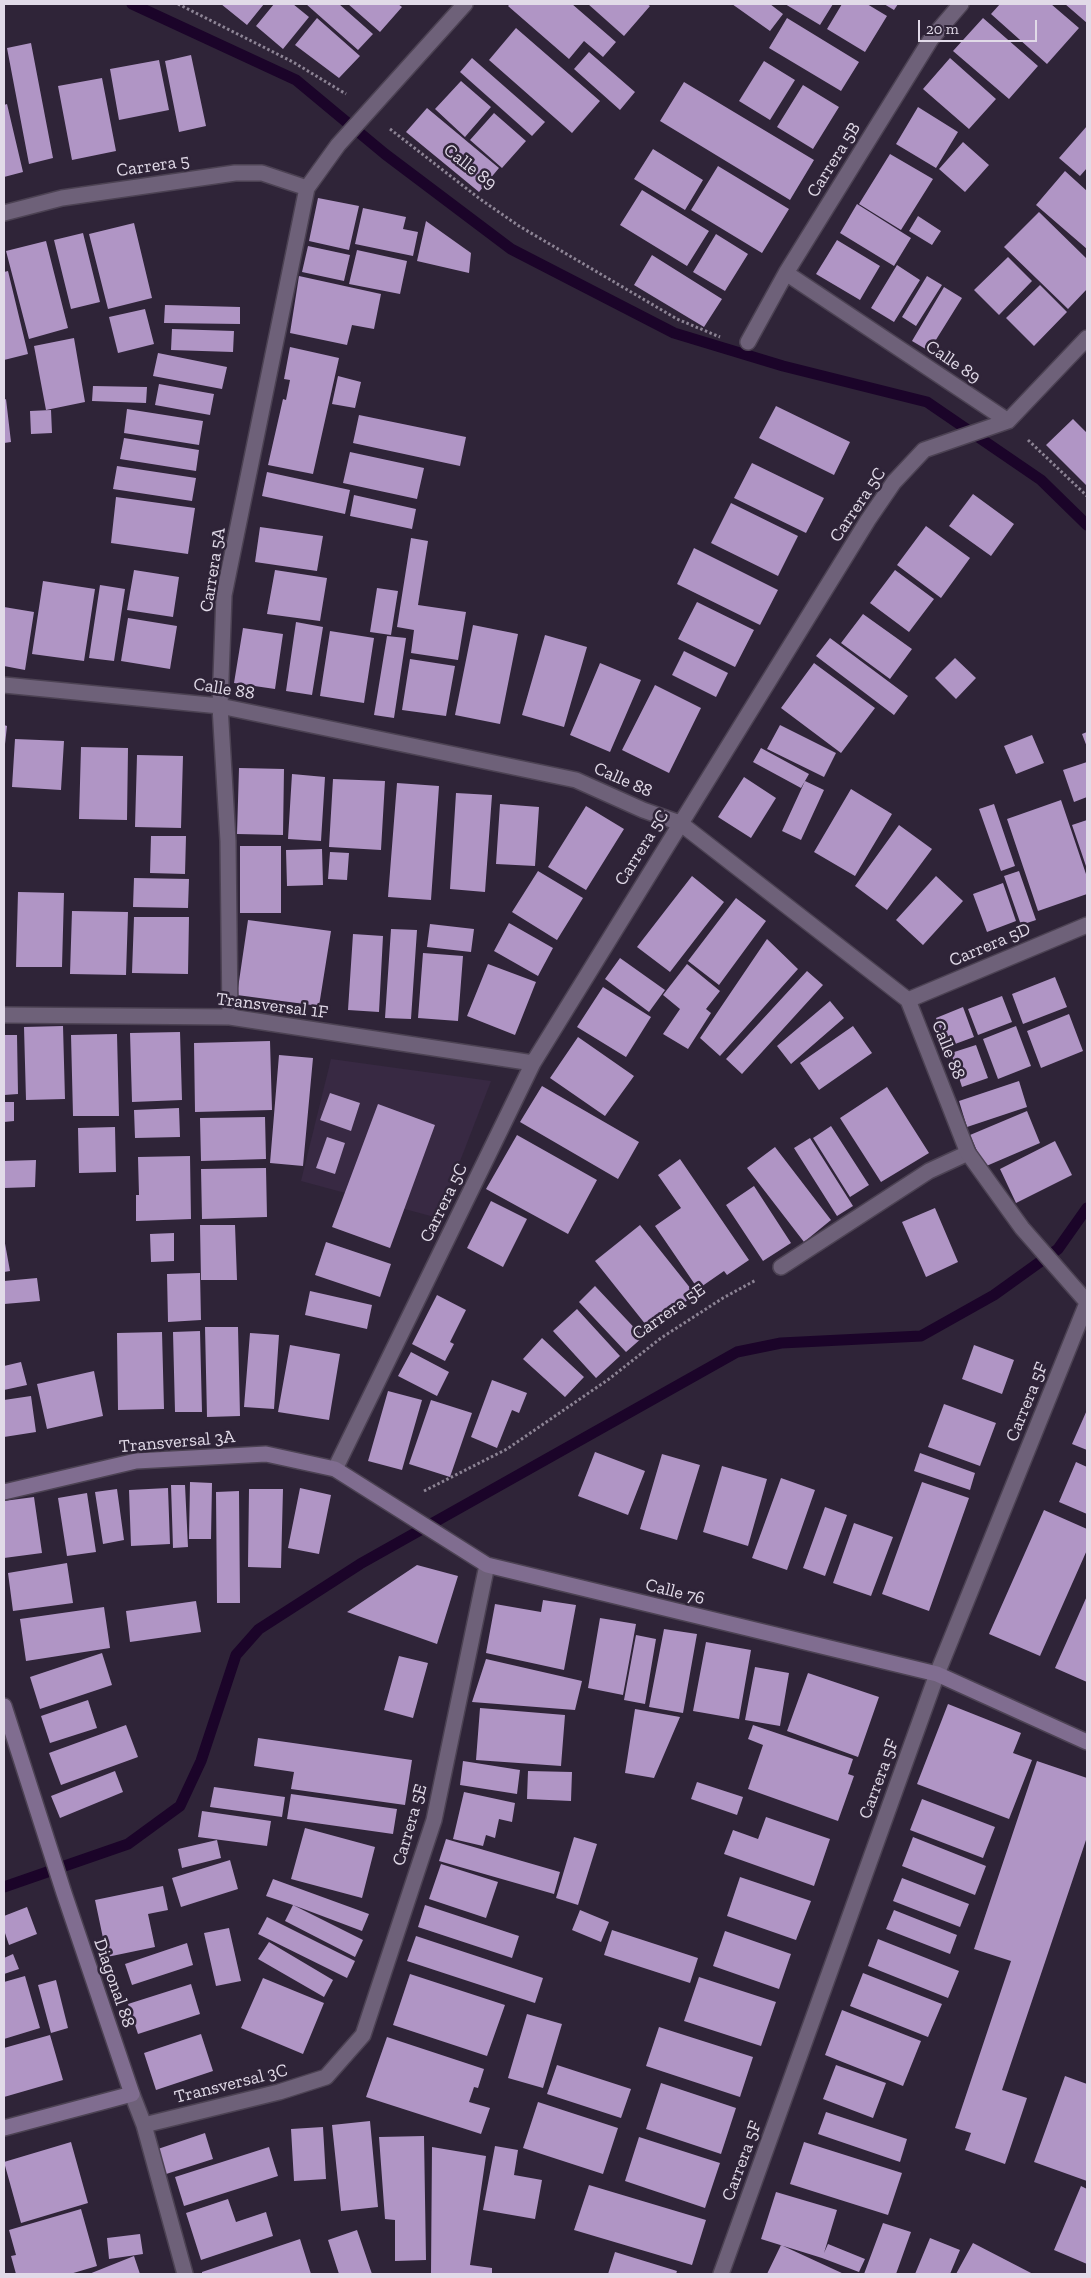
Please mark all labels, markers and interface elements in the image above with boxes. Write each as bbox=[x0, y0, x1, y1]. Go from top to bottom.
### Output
scale bar bbox=[921, 10, 1040, 42]
text: 20 m bbox=[926, 20, 959, 38]
street label: Carrera 5B bbox=[802, 119, 866, 201]
street label: Calle 89 bbox=[439, 140, 501, 194]
street label: Carrera 5 bbox=[115, 150, 191, 182]
street label: Calle 89 bbox=[921, 336, 985, 388]
street label: Carrera 5C bbox=[825, 464, 891, 546]
street label: Carrera 5A bbox=[196, 526, 230, 614]
street label: Calle 88 bbox=[192, 673, 256, 705]
street label: Calle 88 bbox=[590, 758, 656, 802]
street label: Carrera 5C bbox=[610, 806, 674, 890]
street label: Carrera 5D bbox=[946, 918, 1034, 972]
street label: Transversal 1F bbox=[215, 988, 329, 1024]
street label: Calle 88 bbox=[926, 1017, 970, 1083]
street label: Carrera 5C bbox=[416, 1160, 472, 1246]
street label: Carrera 5E bbox=[628, 1279, 710, 1345]
street label: Carrera 5F bbox=[1001, 1359, 1053, 1445]
street label: Transversal 3A bbox=[118, 1426, 236, 1458]
street label: Calle 76 bbox=[643, 1574, 707, 1610]
street label: Carrera 5F bbox=[855, 1736, 903, 1822]
street label: Carrera 5E bbox=[388, 1782, 432, 1868]
street label: Diagonal 88 bbox=[89, 1936, 139, 2030]
street label: Transversal 3C bbox=[172, 2059, 290, 2109]
street label: Carrera 5F bbox=[718, 2118, 766, 2204]

